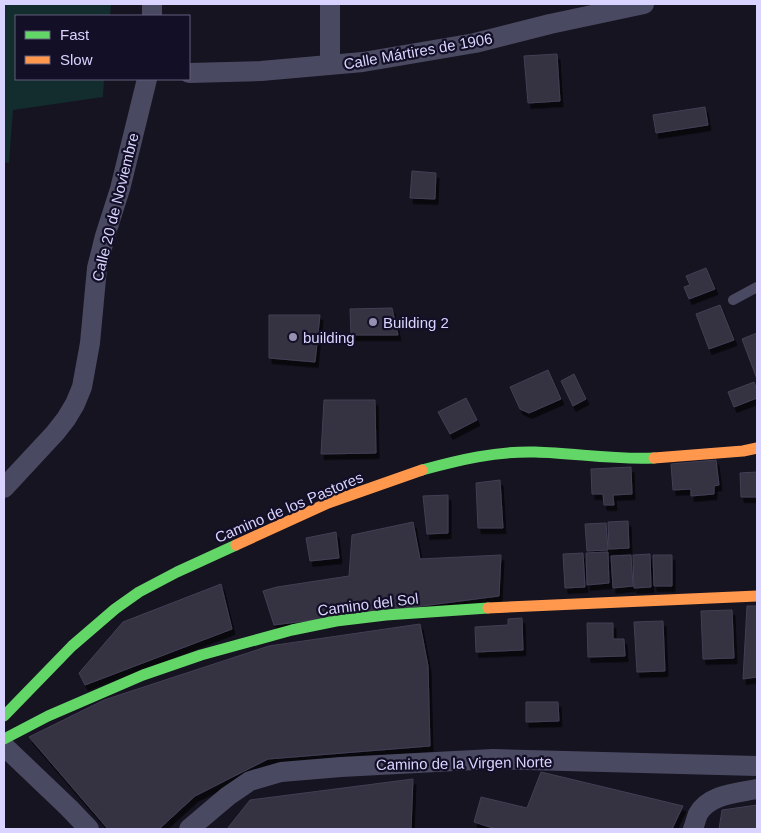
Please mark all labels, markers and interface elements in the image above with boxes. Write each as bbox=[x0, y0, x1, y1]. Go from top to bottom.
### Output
legend bbox=[15, 15, 190, 80]
text: Fast bbox=[60, 26, 90, 43]
street label: Calle Mártires de 1906 bbox=[342, 30, 494, 72]
text: Slow bbox=[60, 51, 93, 68]
street label: Calle 20 de Noviembre bbox=[88, 131, 142, 283]
place label: Building 2 bbox=[383, 314, 449, 331]
marker: Building 2 bbox=[367, 316, 379, 328]
place label: building bbox=[303, 329, 355, 346]
marker: building bbox=[287, 331, 299, 343]
street label: Camino de los Pastores bbox=[212, 468, 366, 546]
street label: Camino del Sol bbox=[316, 589, 420, 619]
street label: Camino de la Virgen Norte bbox=[376, 753, 552, 773]

